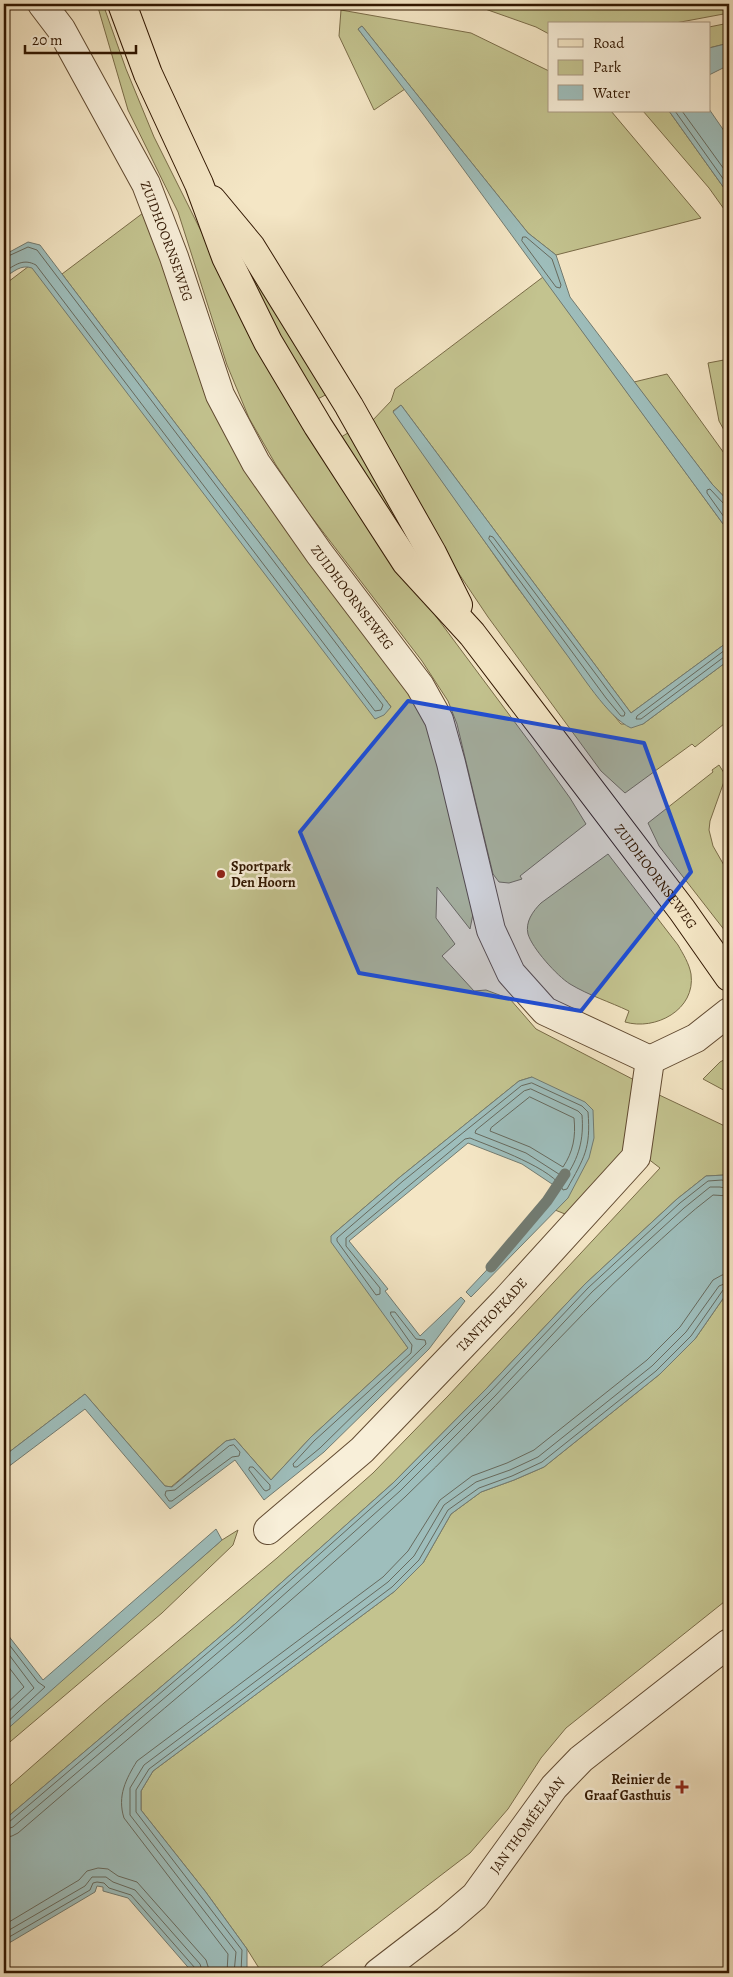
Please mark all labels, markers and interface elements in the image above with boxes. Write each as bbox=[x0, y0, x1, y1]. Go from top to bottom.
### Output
scale bar bbox=[25, 22, 136, 54]
legend bbox=[548, 22, 710, 112]
text: 20 m bbox=[32, 30, 63, 50]
text: Road bbox=[593, 33, 625, 53]
text: Park bbox=[593, 57, 622, 77]
text: Water bbox=[592, 83, 630, 103]
street label: ZUIDHOORNSEWEG bbox=[136, 178, 197, 304]
street label: ZUIDHOORNSEWEG bbox=[306, 541, 398, 654]
street label: ZUIDHOORNSEWEG bbox=[610, 820, 701, 933]
place label: Sportpark Den Hoorn bbox=[231, 857, 296, 892]
marker: Sportpark Den Hoorn bbox=[215, 868, 227, 880]
street label: TANTHOFKADE bbox=[452, 1274, 532, 1356]
place label: Reinier de Graaf Gasthuis bbox=[585, 1770, 672, 1805]
street label: JAN THOMÉELAAN bbox=[485, 1773, 569, 1877]
marker: Reinier de Graaf Gasthuis bbox=[675, 1780, 689, 1794]

